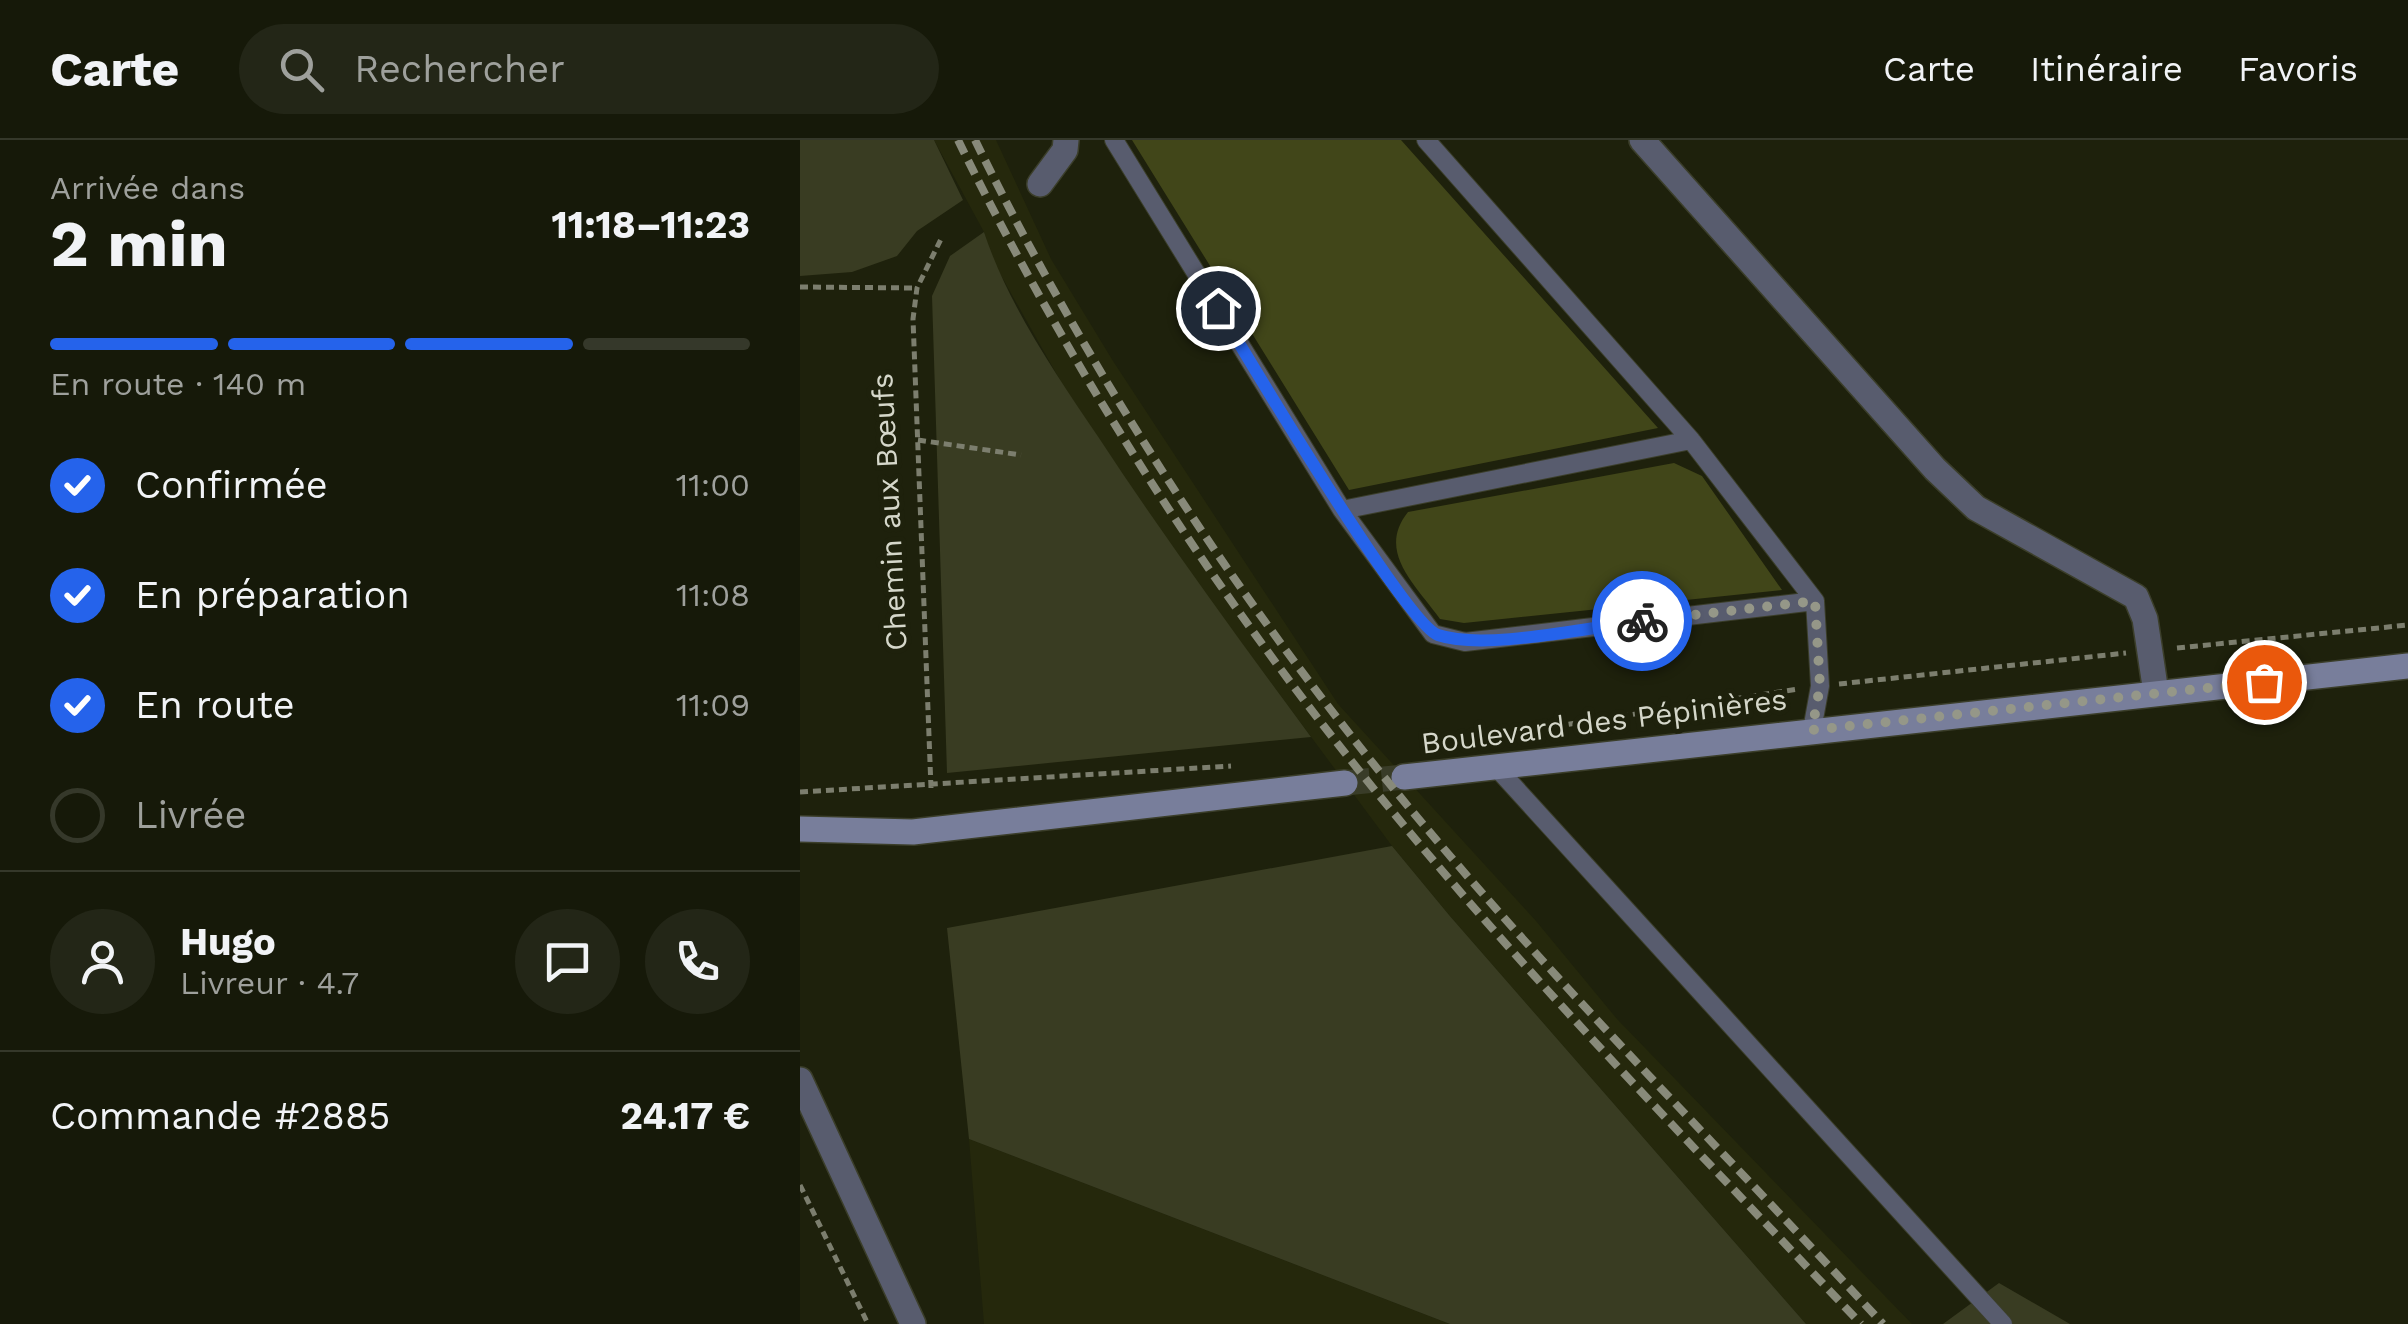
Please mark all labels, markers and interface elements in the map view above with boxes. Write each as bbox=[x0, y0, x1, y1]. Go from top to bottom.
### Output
search box bbox=[239, 24, 939, 114]
text: Carte bbox=[50, 41, 179, 98]
icon: search bbox=[274, 42, 329, 97]
text: Rechercher bbox=[354, 47, 565, 91]
text: Carte bbox=[1883, 48, 1975, 90]
text: Itinéraire bbox=[2030, 48, 2183, 90]
text: Favoris bbox=[2238, 48, 2358, 90]
text: Arrivée dans bbox=[50, 169, 245, 207]
text: 11:18–11:23 bbox=[551, 203, 750, 247]
text: 2 min bbox=[50, 206, 228, 282]
pin bbox=[1176, 266, 1261, 351]
icon: home bbox=[1191, 281, 1246, 336]
text: En route · 140 m bbox=[50, 365, 306, 403]
street label: Chemin aux Bœufs bbox=[864, 372, 914, 652]
icon: check bbox=[50, 458, 105, 513]
text: Confirmée bbox=[135, 463, 328, 507]
text: 11:00 bbox=[676, 466, 750, 504]
icon: check bbox=[50, 568, 105, 623]
courier bbox=[1592, 571, 1692, 671]
text: En préparation bbox=[135, 573, 410, 617]
text: 11:08 bbox=[676, 576, 750, 614]
icon: bike bbox=[1615, 594, 1670, 649]
pin bbox=[2222, 640, 2307, 725]
icon: bag bbox=[2237, 655, 2292, 710]
icon: check bbox=[50, 678, 105, 733]
street label: Boulevard des Pépinières bbox=[1419, 681, 1789, 761]
text: En route bbox=[135, 683, 295, 727]
text: 11:09 bbox=[676, 686, 750, 724]
text: Livrée bbox=[135, 793, 246, 837]
button: person bbox=[50, 909, 155, 1014]
button: chat bbox=[515, 909, 620, 1014]
button: phone bbox=[645, 909, 750, 1014]
text: Hugo bbox=[180, 920, 276, 964]
text: Livreur · 4.7 bbox=[180, 964, 359, 1002]
text: Commande #2885 bbox=[50, 1094, 390, 1138]
text: 24.17 € bbox=[620, 1094, 750, 1138]

